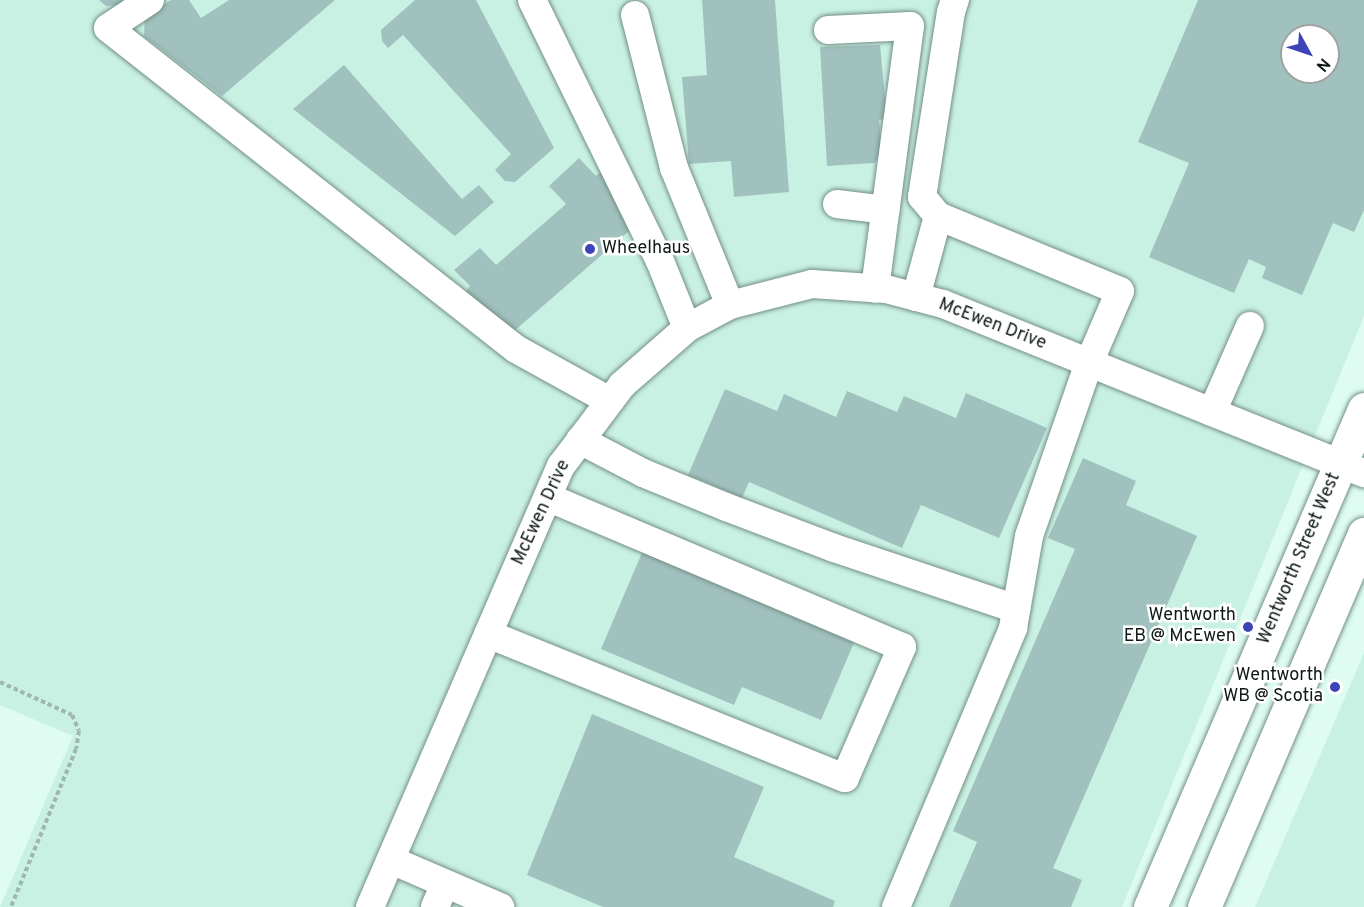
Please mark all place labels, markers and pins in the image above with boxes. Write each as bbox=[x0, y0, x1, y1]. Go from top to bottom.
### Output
place label: Wheelhaus bbox=[602, 238, 690, 260]
marker: Wheelhaus bbox=[583, 242, 597, 256]
place label: Wentworth EB @ McEwen bbox=[1124, 606, 1236, 648]
marker: Wentworth EB @ McEwen bbox=[1241, 620, 1255, 634]
place label: Wentworth WB @ Scotia bbox=[1223, 666, 1323, 708]
marker: Wentworth WB @ Scotia bbox=[1328, 680, 1342, 694]

